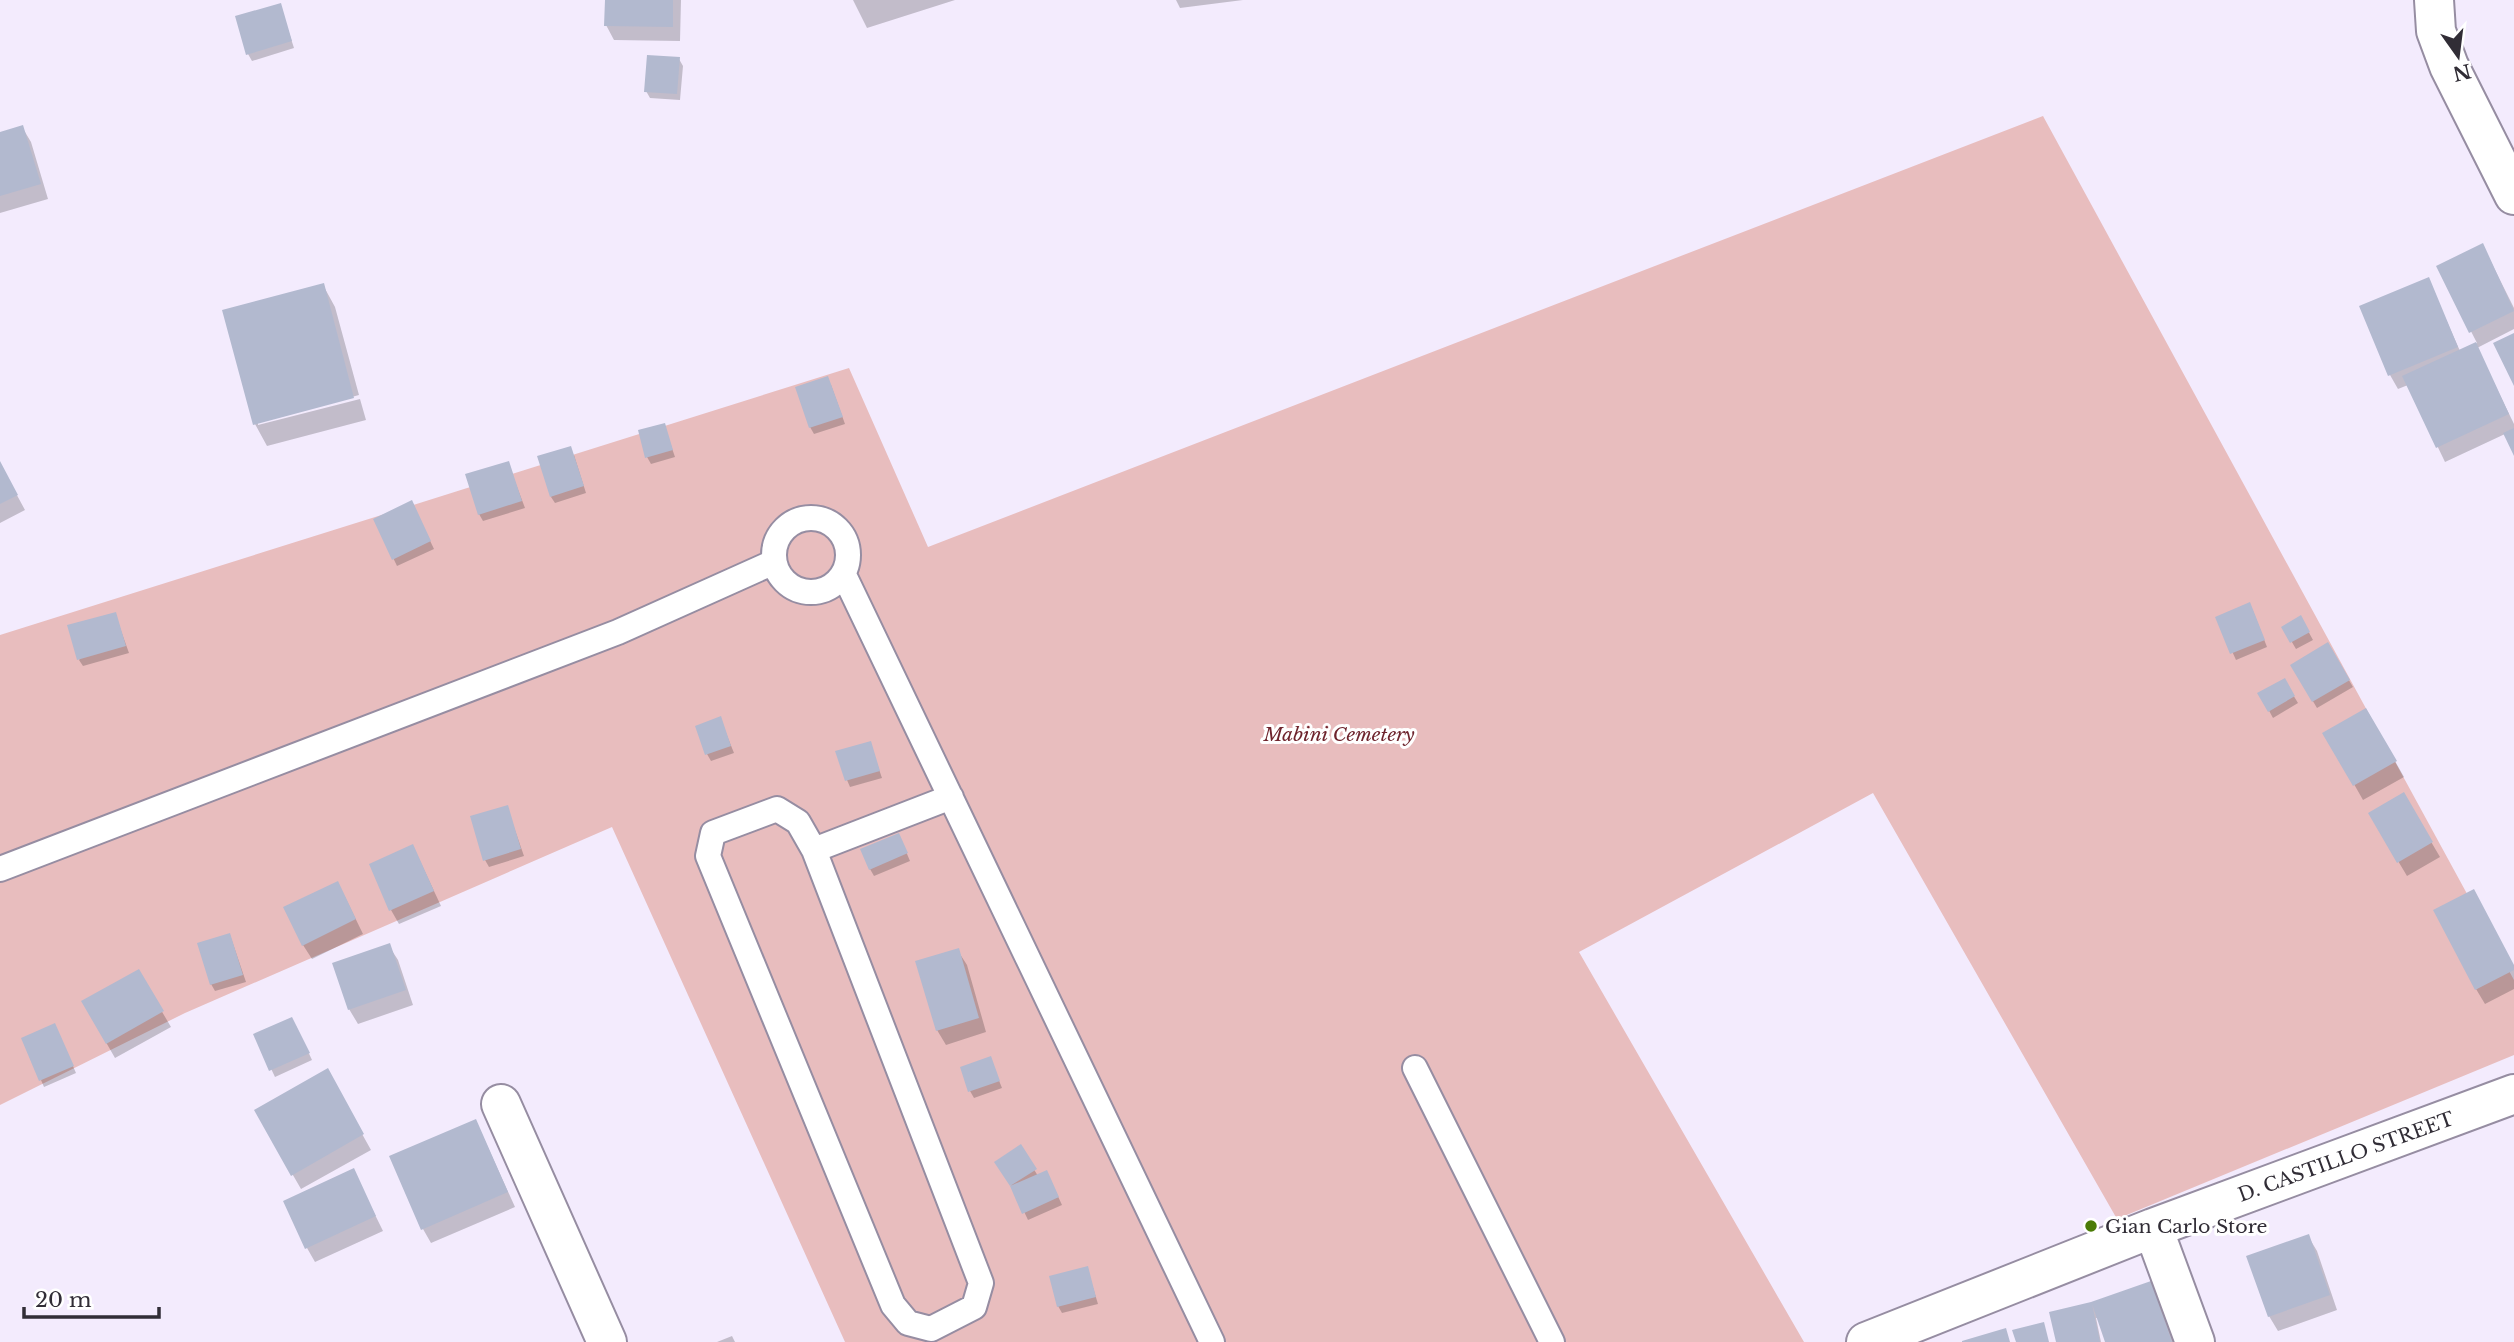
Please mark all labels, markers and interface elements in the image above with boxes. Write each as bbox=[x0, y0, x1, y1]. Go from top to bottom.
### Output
north arrow bbox=[2423, 21, 2493, 91]
text: N bbox=[2450, 59, 2473, 85]
park label: Mabini Cemetery bbox=[1262, 723, 1415, 746]
street label: D. CASTILLO STREET bbox=[2235, 1107, 2457, 1207]
place label: Gian Carlo Store bbox=[2105, 1215, 2267, 1238]
marker: Gian Carlo Store bbox=[2083, 1218, 2099, 1234]
scale bar bbox=[24, 1276, 159, 1320]
text: 20 m bbox=[35, 1287, 92, 1313]

